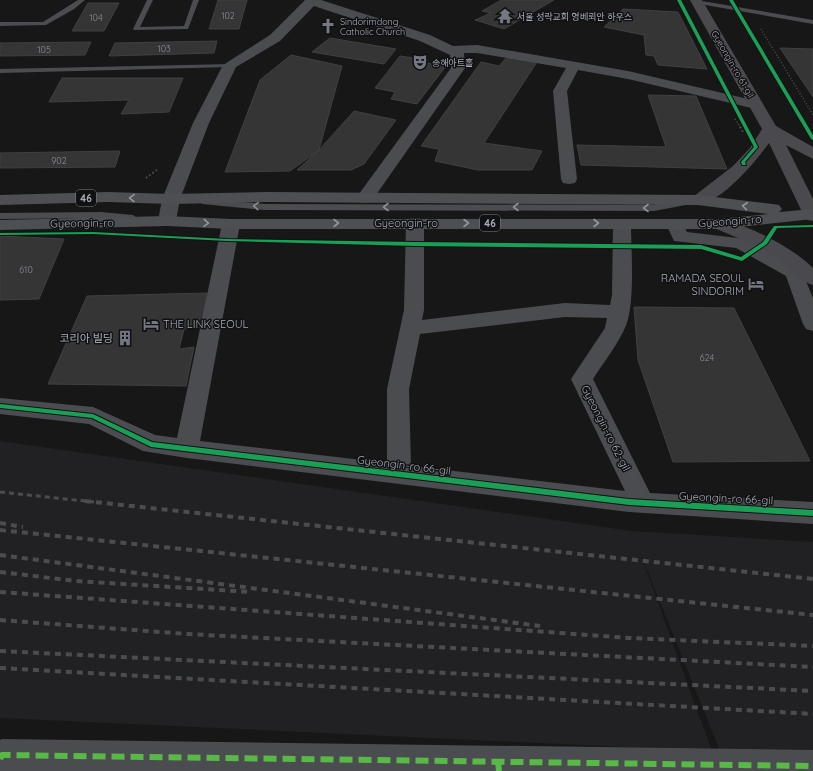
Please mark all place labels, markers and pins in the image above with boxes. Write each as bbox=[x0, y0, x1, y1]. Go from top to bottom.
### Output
temple icon: 서울 성락교회 영베뢰안 하우스 bbox=[496, 7, 514, 25]
place label: 서울 성락교회 영베뢰안 하우스 bbox=[517, 11, 632, 22]
place label: Sindorimdong Catholic Church bbox=[340, 16, 405, 37]
church icon: Sindorimdong Catholic Church bbox=[319, 17, 337, 35]
theatre icon: 송해아트홀 bbox=[411, 53, 429, 71]
place label: 송해아트홀 bbox=[432, 57, 473, 68]
place label: RAMADA SEOUL SINDORIM bbox=[661, 271, 744, 298]
hotel icon: RAMADA SEOUL SINDORIM bbox=[747, 275, 765, 293]
hotel icon: THE LINK SEOUL bbox=[142, 315, 160, 333]
place label: THE LINK SEOUL bbox=[163, 317, 249, 331]
building icon: 코리아 빌딩 bbox=[116, 329, 134, 347]
place label: 코리아 빌딩 bbox=[59, 331, 113, 345]

